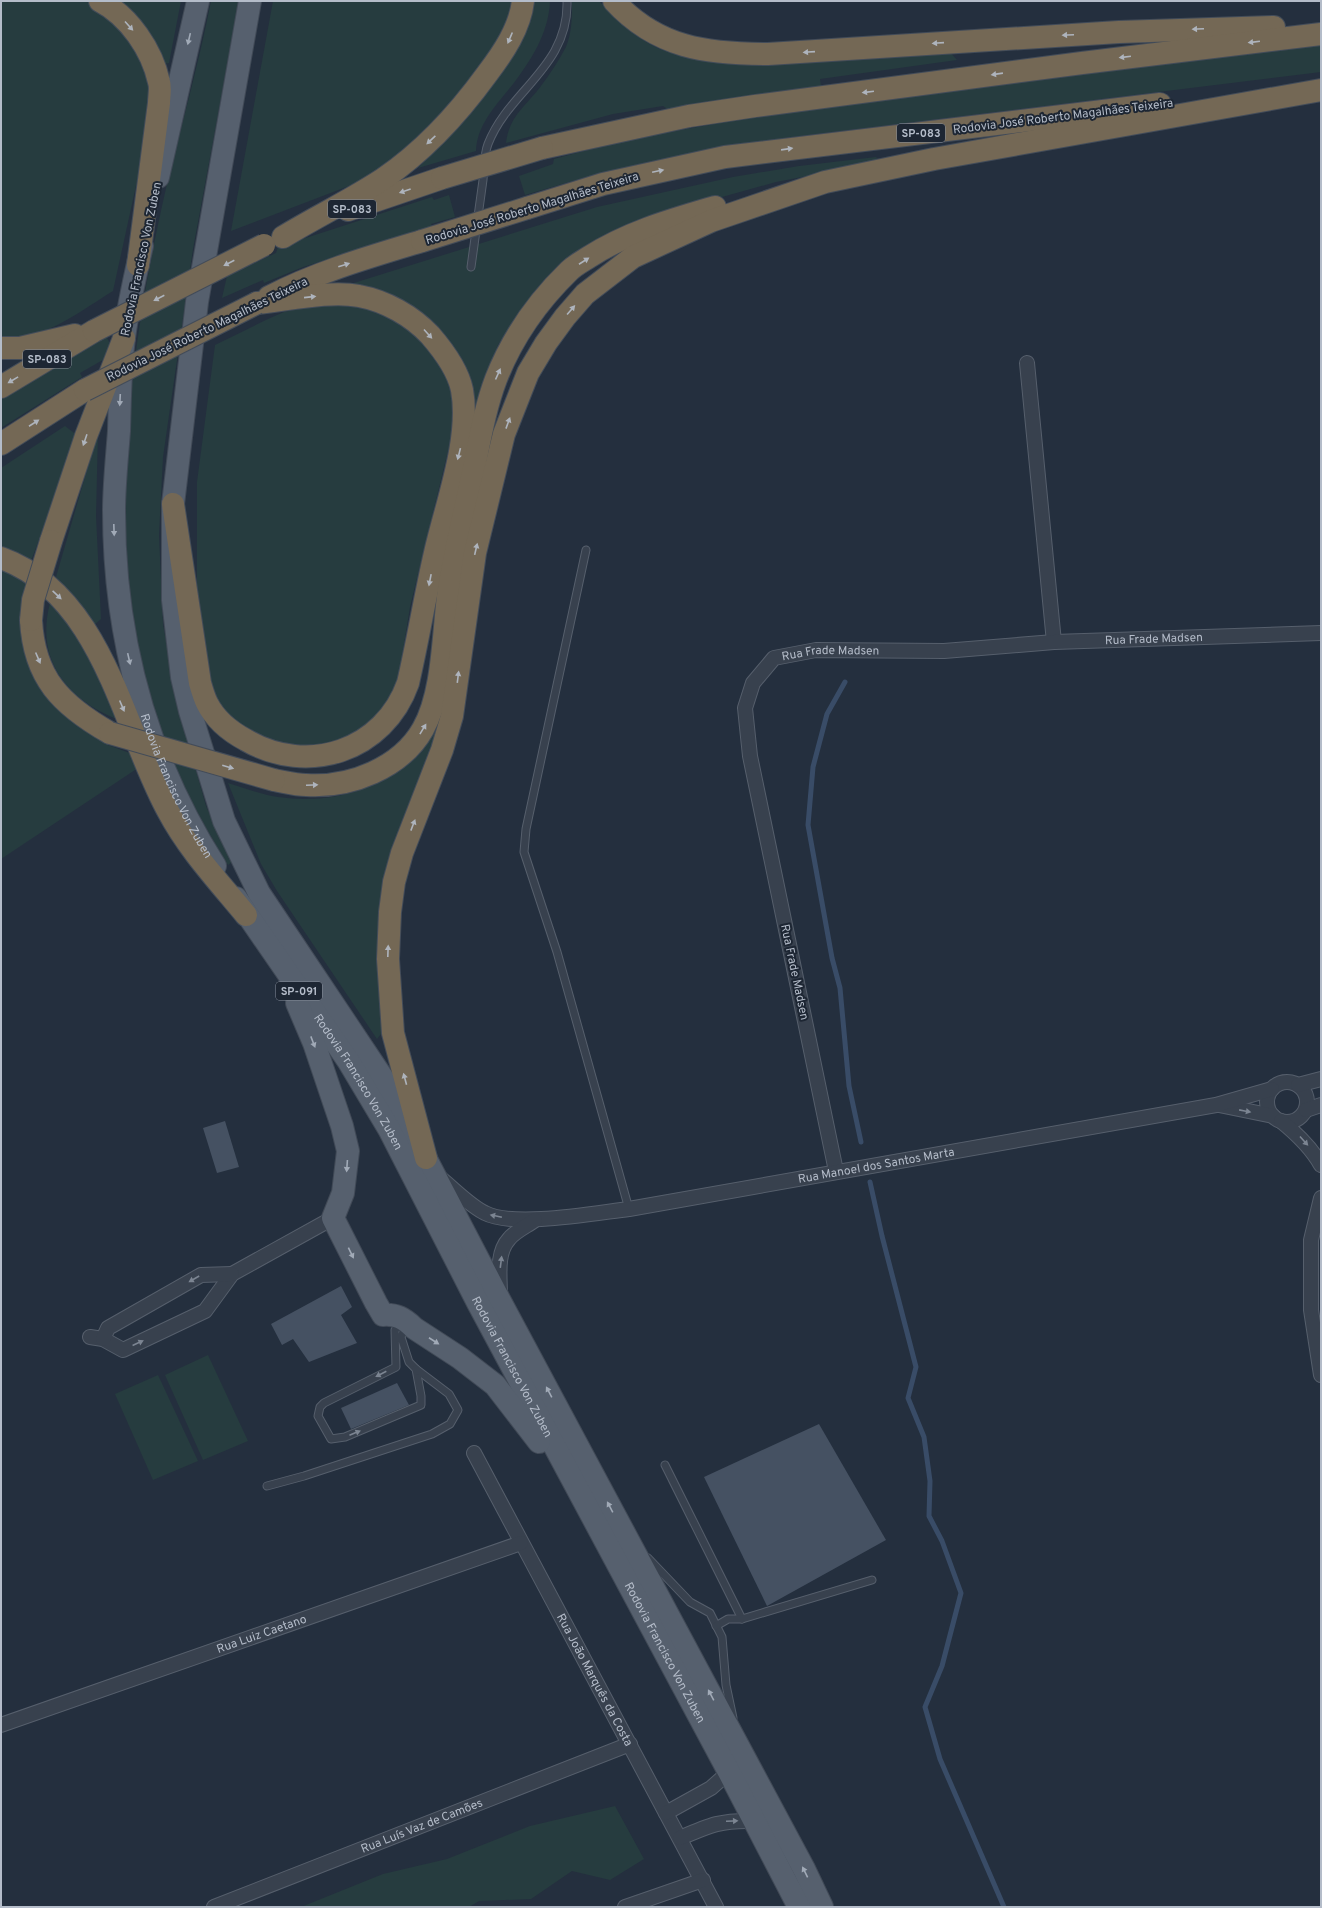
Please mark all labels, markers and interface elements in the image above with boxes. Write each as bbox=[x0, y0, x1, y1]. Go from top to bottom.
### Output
one-way arrow bbox=[125, 21, 134, 31]
one-way arrow bbox=[1192, 26, 1204, 33]
one-way arrow bbox=[507, 32, 513, 44]
one-way arrow bbox=[1061, 32, 1074, 38]
one-way arrow bbox=[186, 33, 192, 45]
one-way arrow bbox=[1248, 39, 1261, 45]
one-way arrow bbox=[932, 40, 944, 47]
one-way arrow bbox=[803, 48, 815, 55]
one-way arrow bbox=[1119, 54, 1131, 61]
one-way arrow bbox=[990, 71, 1003, 77]
one-way arrow bbox=[862, 88, 874, 95]
street label: Rodovia José Roberto Magalhães Teixeira bbox=[952, 96, 1174, 138]
road number: SP-083 bbox=[897, 124, 945, 142]
one-way arrow bbox=[426, 135, 436, 144]
one-way arrow bbox=[780, 146, 793, 152]
one-way arrow bbox=[652, 167, 665, 173]
street label: Rodovia José Roberto Magalhães Teixeira bbox=[424, 169, 641, 249]
street label: Rodovia Francisco Von Zuben bbox=[118, 181, 166, 338]
one-way arrow bbox=[398, 188, 410, 194]
road number: SP-083 bbox=[328, 200, 376, 218]
one-way arrow bbox=[578, 257, 590, 264]
one-way arrow bbox=[224, 259, 235, 266]
one-way arrow bbox=[338, 262, 350, 268]
street label: Rodovia José Roberto Magalhães Teixeira bbox=[104, 274, 311, 386]
one-way arrow bbox=[304, 294, 316, 300]
one-way arrow bbox=[153, 295, 164, 302]
one-way arrow bbox=[567, 305, 576, 315]
one-way arrow bbox=[424, 329, 433, 339]
road number: SP-083 bbox=[23, 350, 71, 368]
one-way arrow bbox=[495, 368, 501, 379]
one-way arrow bbox=[7, 377, 19, 384]
one-way arrow bbox=[117, 394, 124, 406]
one-way arrow bbox=[506, 416, 512, 428]
one-way arrow bbox=[29, 419, 39, 427]
one-way arrow bbox=[82, 434, 88, 446]
one-way arrow bbox=[456, 448, 462, 460]
one-way arrow bbox=[111, 524, 118, 536]
one-way arrow bbox=[474, 542, 480, 555]
one-way arrow bbox=[426, 574, 432, 587]
one-way arrow bbox=[52, 590, 62, 600]
street label: Rua Frade Madsen bbox=[1105, 630, 1203, 649]
street label: Rua Frade Madsen bbox=[781, 643, 879, 665]
one-way arrow bbox=[126, 652, 132, 665]
one-way arrow bbox=[35, 653, 41, 665]
one-way arrow bbox=[455, 671, 462, 683]
one-way arrow bbox=[119, 701, 125, 713]
street label: Rodovia Francisco Von Zuben bbox=[136, 712, 215, 862]
one-way arrow bbox=[419, 723, 426, 734]
one-way arrow bbox=[222, 764, 234, 770]
one-way arrow bbox=[306, 782, 319, 788]
one-way arrow bbox=[410, 818, 416, 830]
street label: Rua Frade Madsen bbox=[776, 923, 812, 1022]
one-way arrow bbox=[385, 945, 392, 957]
road number: SP-091 bbox=[276, 982, 322, 1000]
street label: Rodovia Francisco Von Zuben bbox=[309, 1011, 406, 1153]
one-way arrow bbox=[310, 1036, 316, 1048]
one-way arrow bbox=[402, 1073, 408, 1086]
one-way arrow bbox=[1239, 1108, 1251, 1114]
one-way arrow bbox=[1299, 1136, 1308, 1146]
street label: Rua Manoel dos Santos Marta bbox=[797, 1144, 956, 1188]
one-way arrow bbox=[343, 1160, 350, 1172]
one-way arrow bbox=[490, 1212, 502, 1218]
one-way arrow bbox=[348, 1247, 354, 1259]
one-way arrow bbox=[497, 1256, 504, 1268]
one-way arrow bbox=[188, 1276, 200, 1282]
street label: Rodovia Francisco Von Zuben bbox=[467, 1294, 555, 1440]
one-way arrow bbox=[429, 1338, 440, 1345]
one-way arrow bbox=[132, 1340, 143, 1346]
one-way arrow bbox=[375, 1371, 386, 1378]
one-way arrow bbox=[545, 1386, 552, 1398]
one-way arrow bbox=[349, 1430, 360, 1436]
one-way arrow bbox=[607, 1501, 613, 1513]
street label: Rodovia Francisco Von Zuben bbox=[620, 1580, 708, 1726]
street label: Rua João Marquês da Costa bbox=[552, 1611, 636, 1749]
street label: Rua Luiz Caetano bbox=[215, 1612, 309, 1658]
one-way arrow bbox=[708, 1690, 714, 1701]
street label: Rua Luís Vaz de Camões bbox=[359, 1795, 485, 1858]
one-way arrow bbox=[726, 1817, 738, 1824]
one-way arrow bbox=[802, 1866, 808, 1878]

